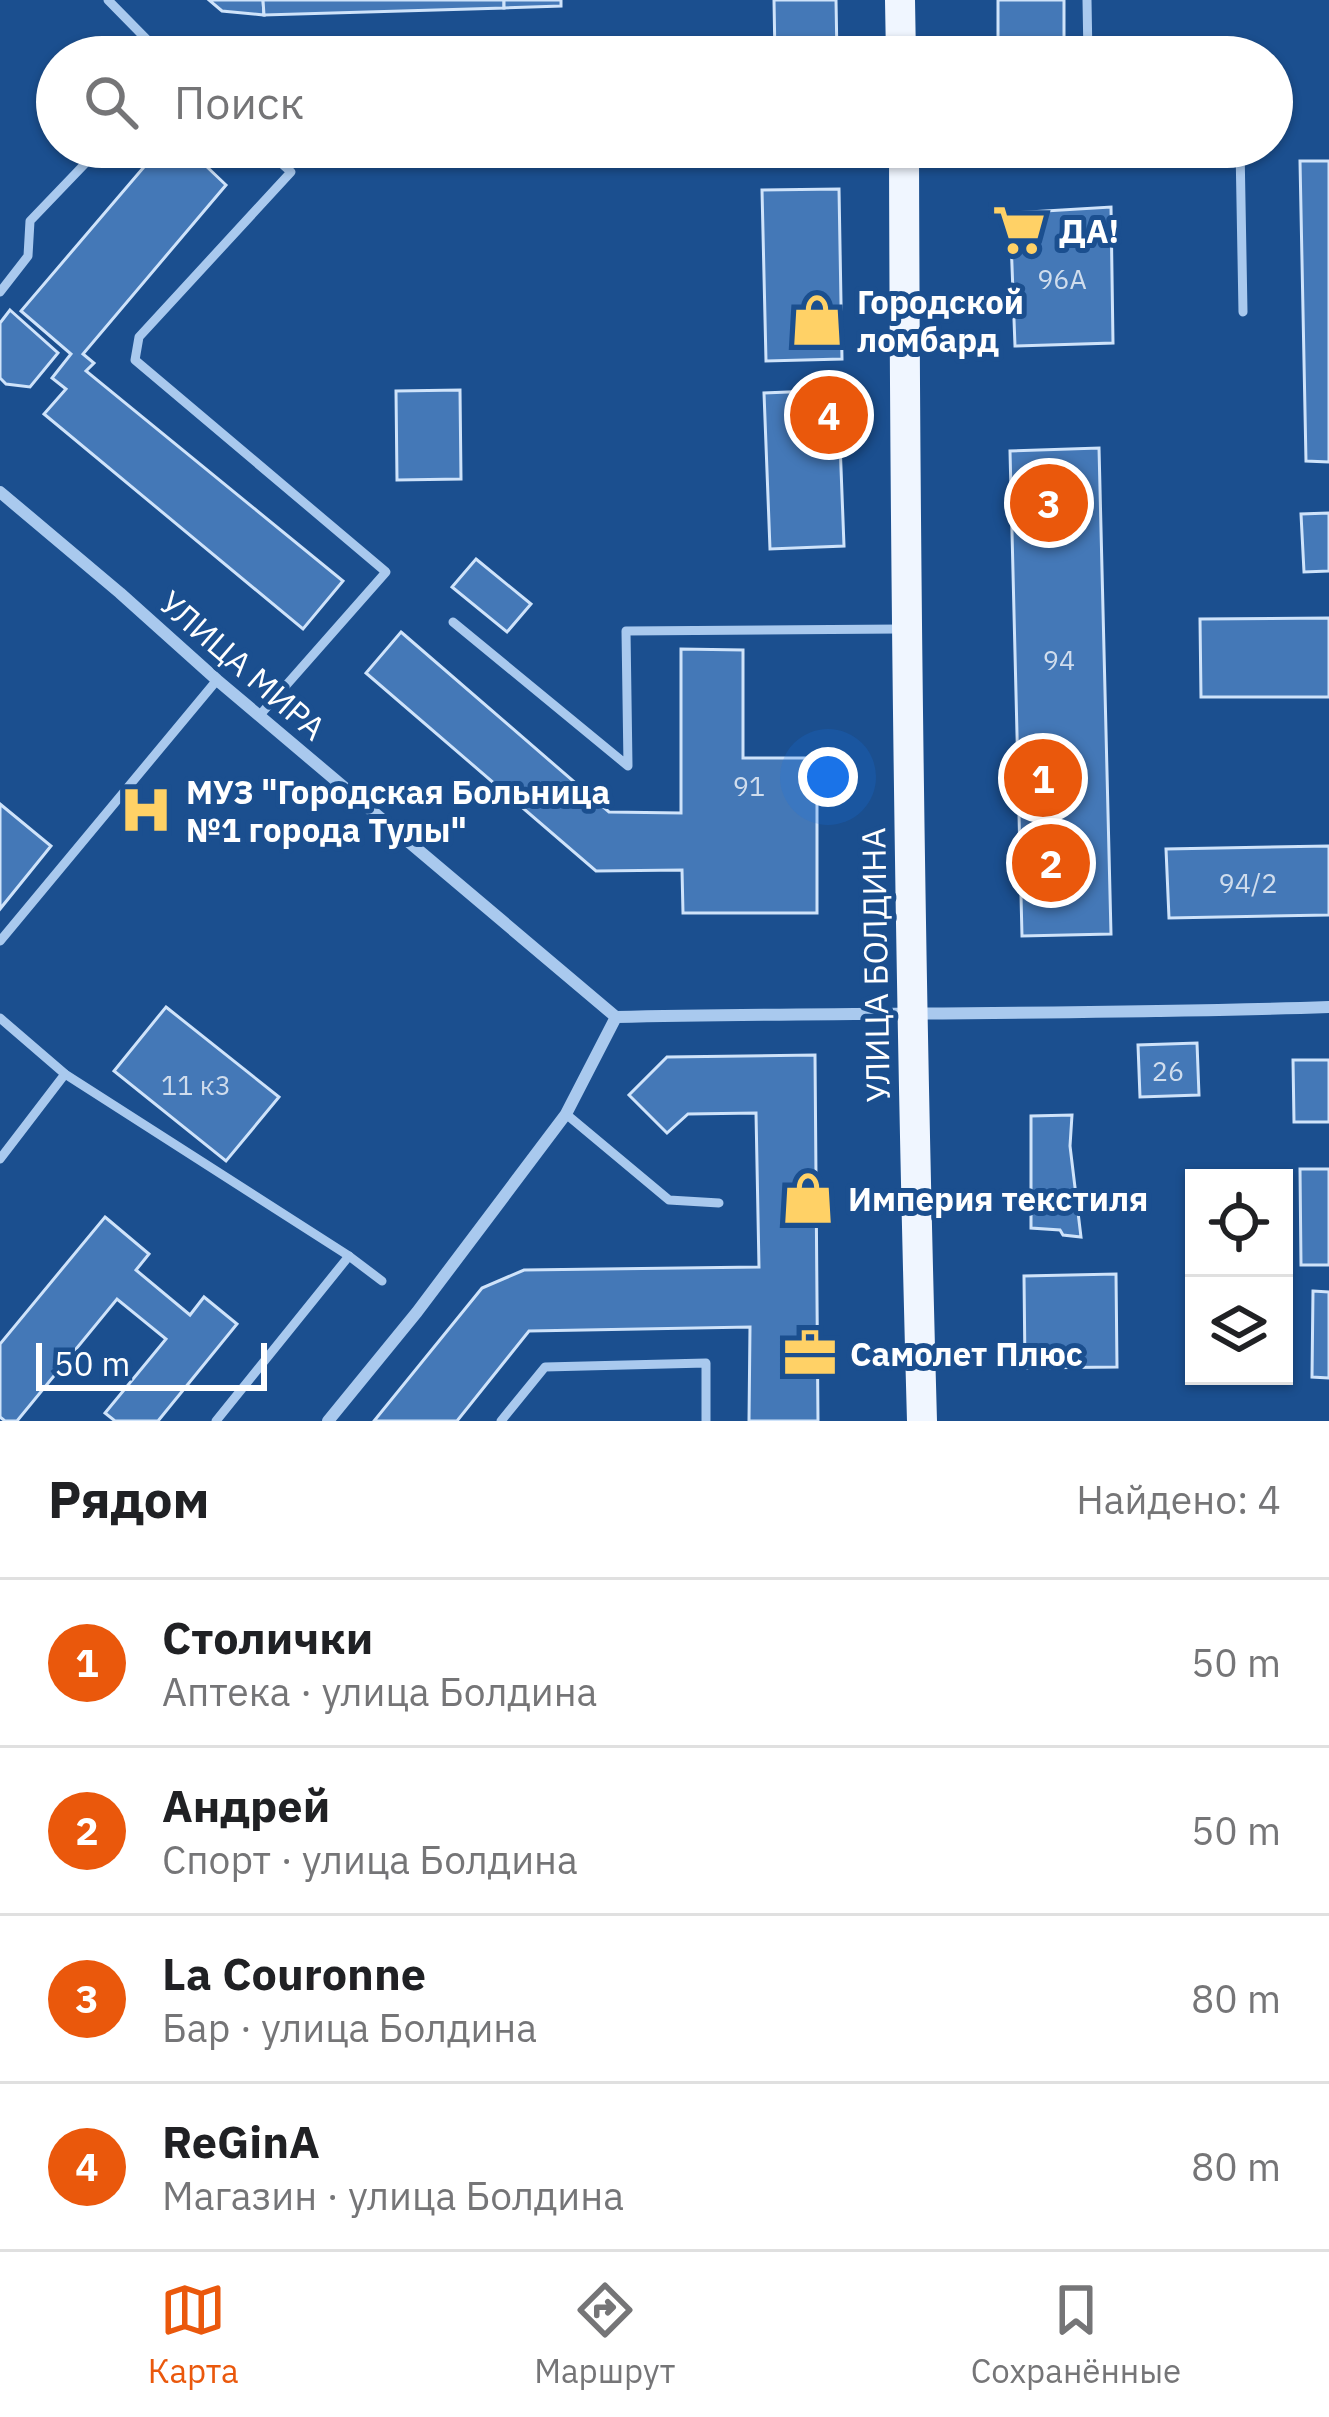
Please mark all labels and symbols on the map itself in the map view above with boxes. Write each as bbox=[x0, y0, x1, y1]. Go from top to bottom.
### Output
supermarket icon: ДА! bbox=[990, 201, 1048, 259]
place label: ДА! bbox=[1059, 209, 1119, 252]
house number: 96А bbox=[1037, 261, 1087, 296]
place label: Городской ломбард bbox=[857, 280, 1024, 361]
shop icon: Городской ломбард bbox=[788, 291, 846, 349]
pin: 4 bbox=[790, 370, 868, 460]
pin: 3 bbox=[1010, 458, 1088, 548]
street label: УЛИЦА МИРА bbox=[151, 581, 335, 749]
house number: 94 bbox=[1043, 642, 1075, 677]
pin: 1 bbox=[1004, 733, 1082, 823]
your location bbox=[798, 747, 858, 807]
house number: 91 bbox=[733, 768, 765, 803]
place label: МУЗ "Городская Больница №1 города Тулы" bbox=[186, 770, 610, 851]
hospital icon: МУЗ "Городская Больница №1 города Тулы" bbox=[117, 781, 175, 839]
pin: 2 bbox=[1012, 818, 1090, 908]
street label: УЛИЦА БОЛДИНА bbox=[851, 827, 899, 1103]
house number: 94/2 bbox=[1219, 865, 1277, 900]
house number: 26 bbox=[1152, 1053, 1184, 1088]
house number: 11 к3 bbox=[161, 1067, 231, 1102]
shop icon: Империя текстиля bbox=[779, 1169, 837, 1227]
place label: Империя текстиля bbox=[848, 1177, 1148, 1220]
office icon: Самолет Плюс bbox=[781, 1324, 839, 1382]
place label: Самолет Плюс bbox=[850, 1332, 1083, 1375]
scale bar bbox=[36, 1337, 267, 1390]

